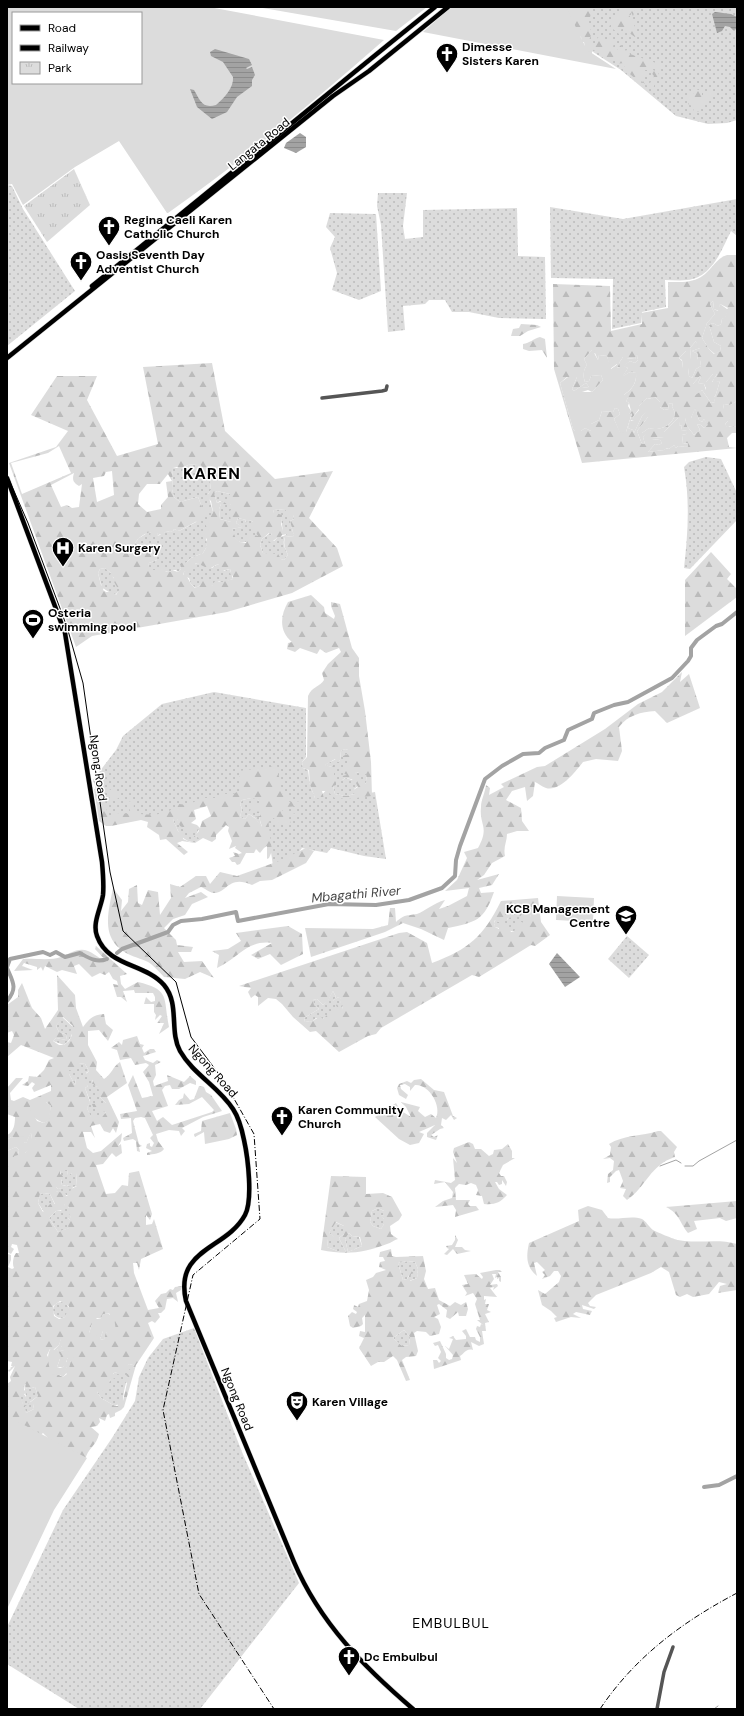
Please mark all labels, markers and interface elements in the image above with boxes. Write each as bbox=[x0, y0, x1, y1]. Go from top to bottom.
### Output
legend bbox=[12, 12, 142, 84]
text: Road bbox=[48, 20, 76, 36]
place label: Dimesse Sisters Karen bbox=[462, 39, 539, 69]
text: Railway bbox=[48, 40, 89, 56]
church icon: Dimesse Sisters Karen bbox=[434, 41, 460, 74]
text: Park bbox=[48, 60, 72, 76]
street label: Langata Road bbox=[225, 114, 293, 174]
place label: Regina Caeli Karen Catholic Church bbox=[124, 212, 232, 242]
church icon: Regina Caeli Karen Catholic Church bbox=[96, 214, 122, 247]
place label: Oasis Seventh Day Adventist Church bbox=[96, 247, 205, 277]
church icon: Oasis Seventh Day Adventist Church bbox=[68, 249, 94, 282]
district label: KAREN bbox=[183, 463, 241, 484]
hospital icon: Karen Surgery bbox=[50, 535, 76, 568]
place label: Karen Surgery bbox=[78, 540, 161, 556]
place label: Osteria swimming pool bbox=[48, 605, 136, 635]
sports icon: Osteria swimming pool bbox=[20, 607, 46, 640]
street label: Ngong Road bbox=[85, 734, 111, 802]
water label: Mbagathi River bbox=[311, 882, 403, 906]
place label: KCB Management Centre bbox=[506, 901, 610, 931]
school or university icon: KCB Management Centre bbox=[613, 903, 639, 936]
street label: Ngong Road bbox=[185, 1041, 241, 1101]
place label: Karen Community Church bbox=[298, 1102, 405, 1132]
church icon: Karen Community Church bbox=[269, 1104, 295, 1137]
street label: Ngong Road bbox=[217, 1365, 257, 1433]
theatre icon: Karen Village bbox=[284, 1389, 310, 1422]
place label: Karen Village bbox=[312, 1394, 388, 1410]
district label: EMBULBUL bbox=[412, 1614, 490, 1632]
church icon: Dc Embulbul bbox=[336, 1644, 362, 1677]
place label: Dc Embulbul bbox=[364, 1649, 438, 1665]

